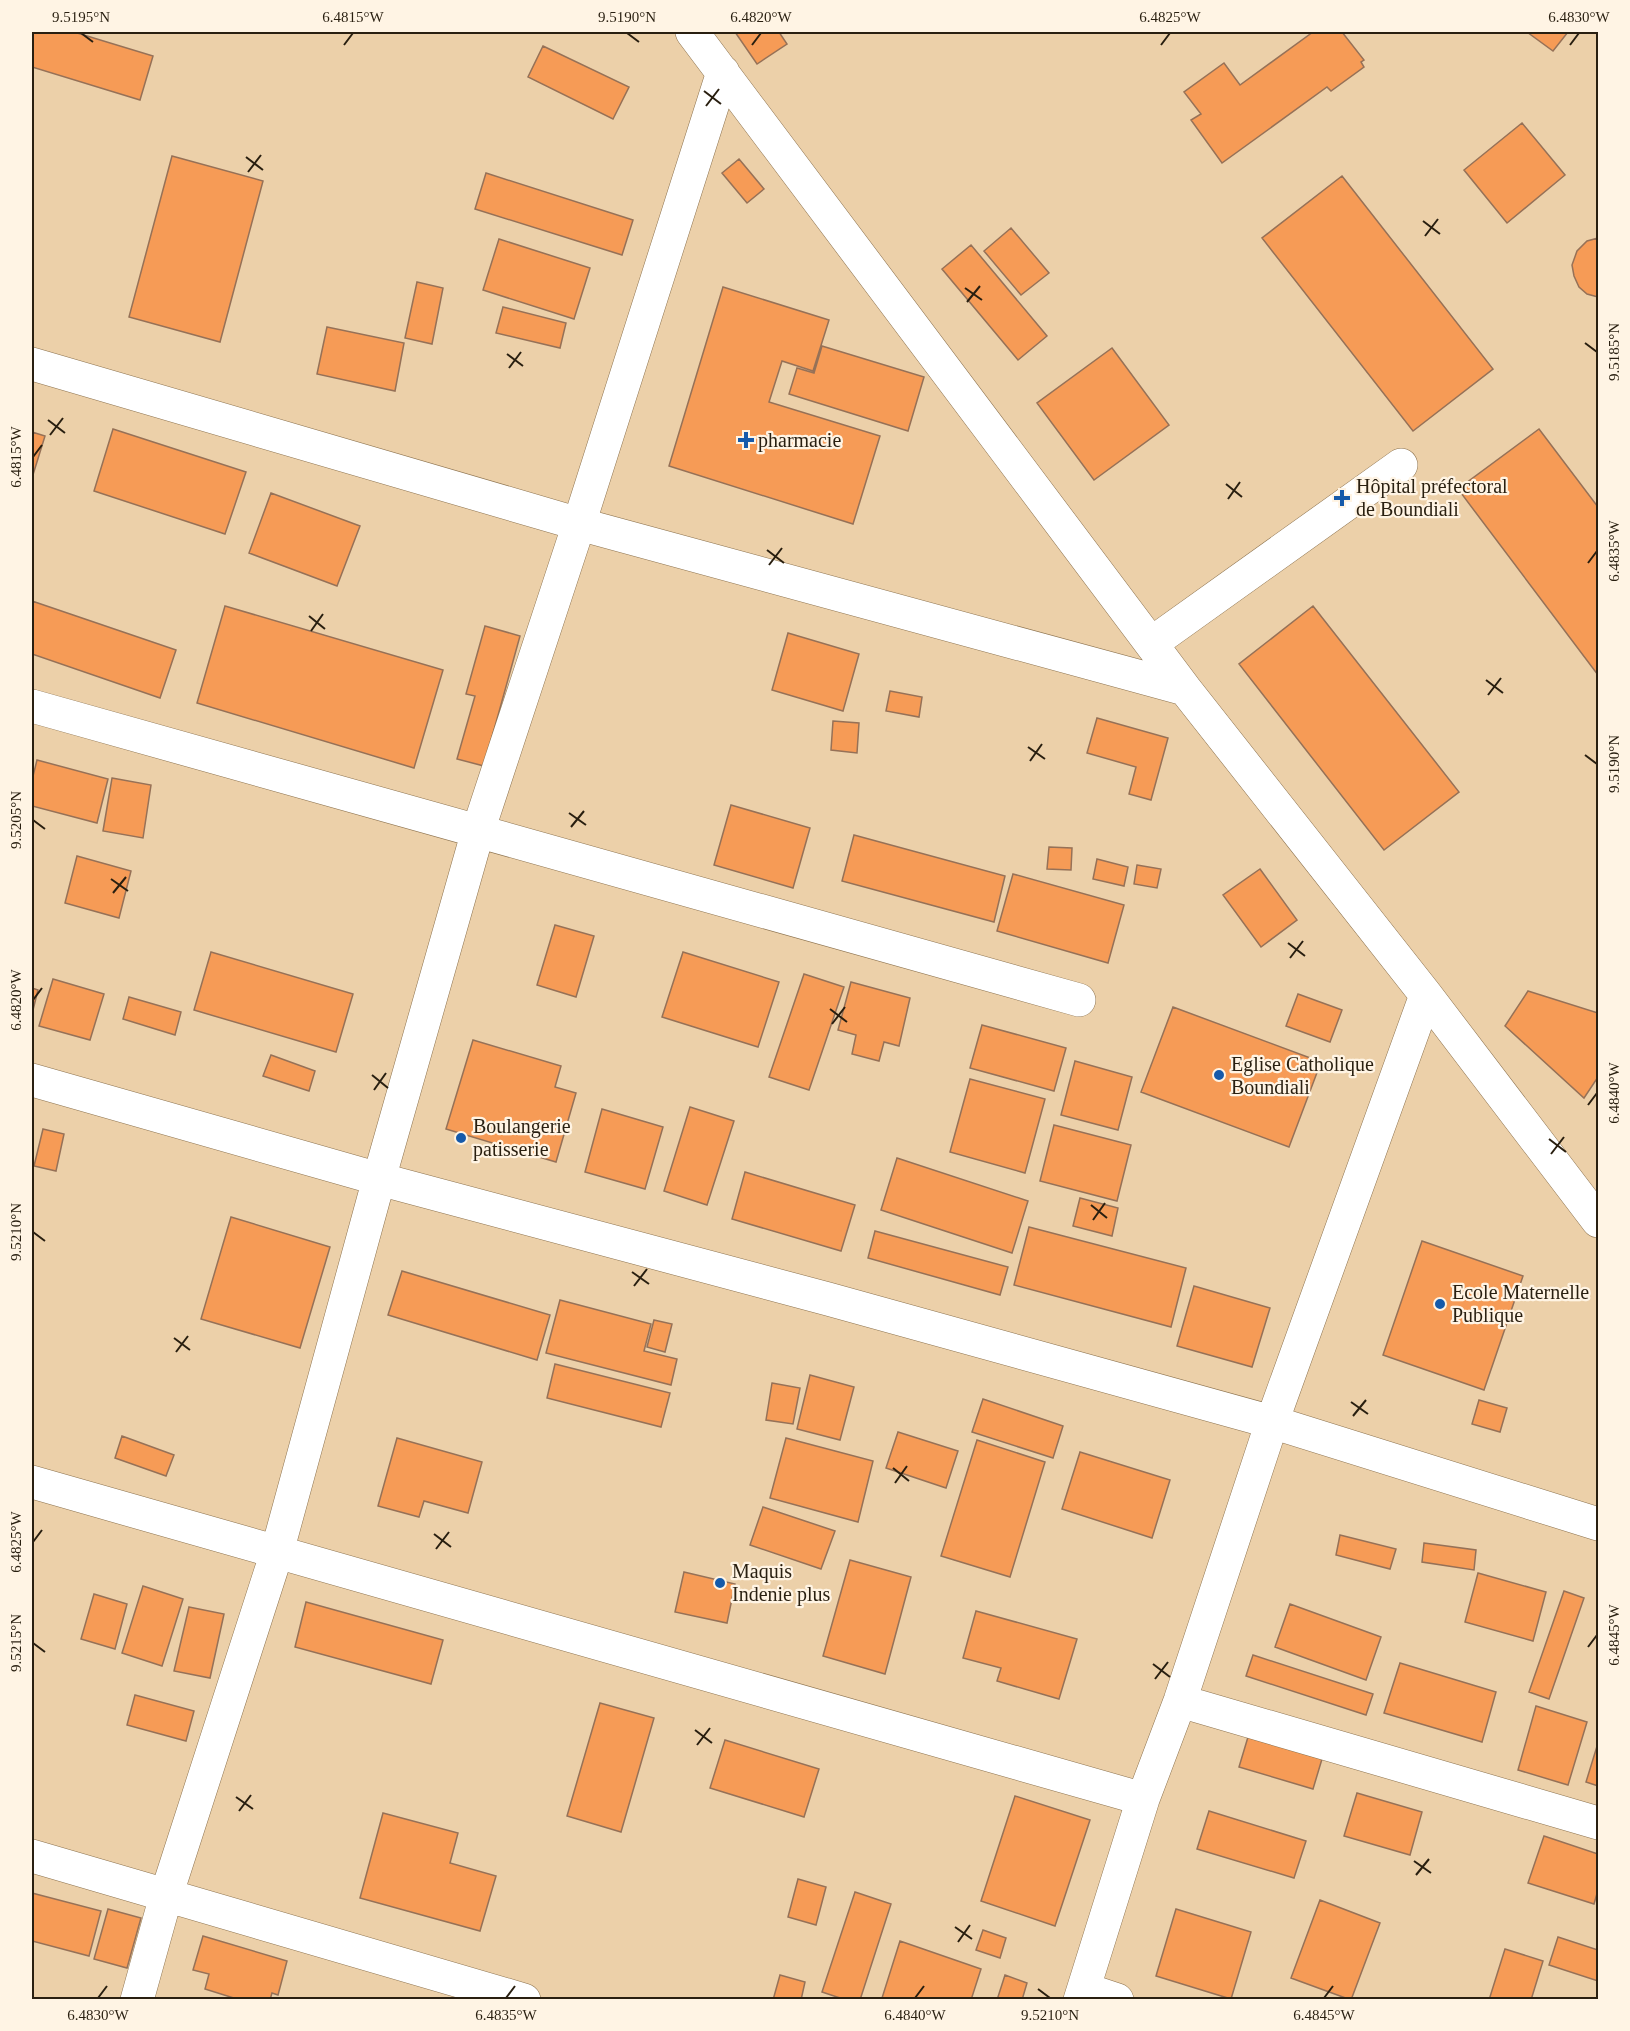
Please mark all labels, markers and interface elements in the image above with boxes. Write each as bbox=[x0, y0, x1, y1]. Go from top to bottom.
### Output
text: 9.5195°N bbox=[52, 9, 110, 25]
text: 6.4815°W bbox=[322, 9, 385, 25]
text: 9.5190°N bbox=[598, 9, 656, 25]
text: 6.4820°W bbox=[730, 9, 793, 25]
text: 6.4825°W bbox=[1139, 9, 1202, 25]
text: 6.4830°W bbox=[1548, 9, 1611, 25]
text: 9.5185°N bbox=[1606, 323, 1622, 381]
text: 6.4815°W bbox=[8, 425, 24, 488]
place label: pharmacie bbox=[758, 429, 841, 452]
marker: pharmacie bbox=[739, 433, 753, 447]
place label: Hôpital préfectoral de Boundiali bbox=[1356, 475, 1508, 520]
marker: Hôpital préfectoral de Boundiali bbox=[1333, 489, 1351, 507]
text: 6.4835°W bbox=[1606, 519, 1622, 582]
text: 9.5190°N bbox=[1606, 735, 1622, 793]
text: 9.5205°N bbox=[8, 791, 24, 849]
text: 6.4820°W bbox=[8, 968, 24, 1031]
place label: Eglise Catholique Boundiali bbox=[1231, 1053, 1374, 1098]
text: 6.4840°W bbox=[1606, 1061, 1622, 1124]
marker: Eglise Catholique Boundiali bbox=[1212, 1068, 1226, 1082]
place label: Boulangerie patisserie bbox=[473, 1115, 571, 1161]
marker: Boulangerie patisserie bbox=[454, 1131, 468, 1145]
text: 9.5210°N bbox=[8, 1203, 24, 1261]
place label: Ecole Maternelle Publique bbox=[1452, 1281, 1589, 1327]
marker: Ecole Maternelle Publique bbox=[1433, 1297, 1447, 1311]
text: 6.4825°W bbox=[8, 1510, 24, 1573]
place label: Maquis Indenie plus bbox=[732, 1560, 831, 1606]
marker: Maquis Indenie plus bbox=[713, 1576, 727, 1590]
text: 6.4845°W bbox=[1606, 1603, 1622, 1666]
text: 9.5215°N bbox=[8, 1614, 24, 1672]
text: 6.4830°W bbox=[67, 2007, 130, 2023]
text: 6.4835°W bbox=[475, 2007, 538, 2023]
text: 6.4840°W bbox=[884, 2007, 947, 2023]
text: 9.5210°N bbox=[1021, 2007, 1079, 2023]
text: 6.4845°W bbox=[1293, 2007, 1356, 2023]

